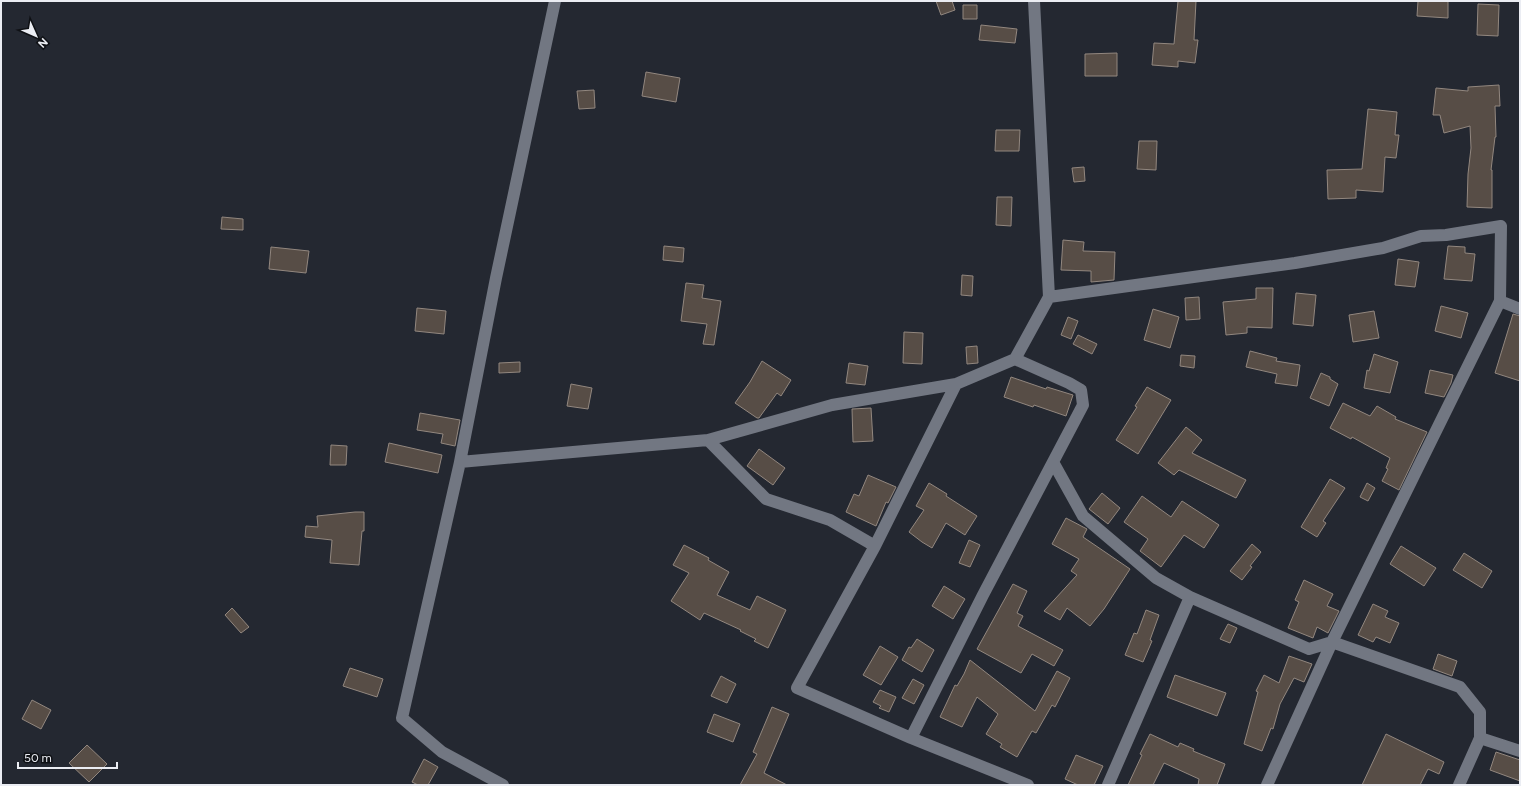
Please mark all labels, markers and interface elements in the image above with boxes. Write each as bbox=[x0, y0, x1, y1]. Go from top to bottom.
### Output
north arrow bbox=[16, 16, 56, 56]
text: N bbox=[35, 35, 50, 50]
scale bar bbox=[18, 744, 117, 770]
text: 50 m bbox=[24, 751, 52, 765]

